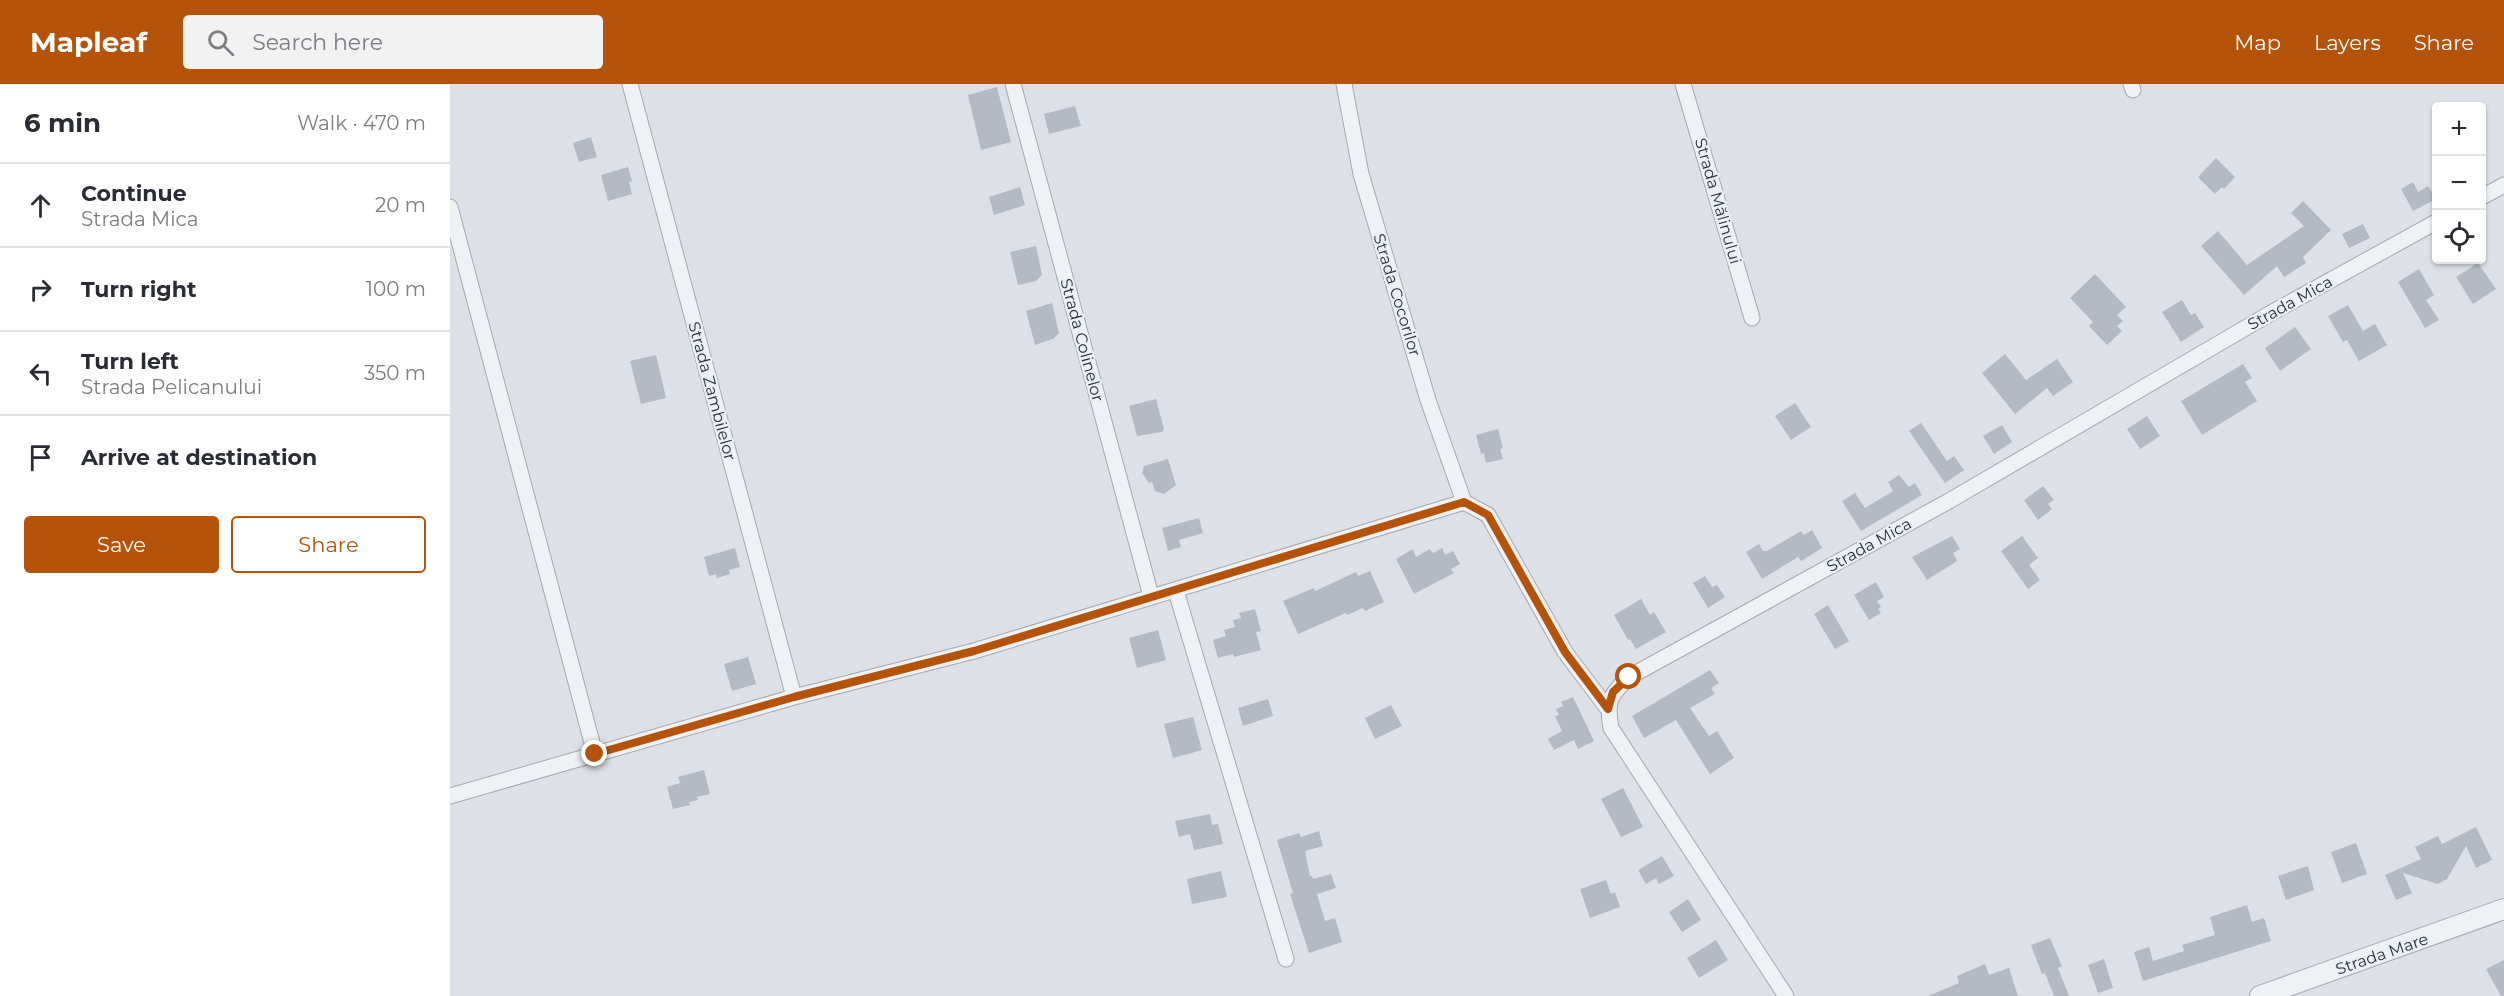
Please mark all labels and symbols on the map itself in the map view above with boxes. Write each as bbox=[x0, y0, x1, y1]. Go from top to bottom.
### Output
street label: Strada Mălinului bbox=[1691, 136, 1745, 266]
street label: Strada Cocorilor bbox=[1369, 231, 1425, 359]
street label: Strada Mica bbox=[2244, 272, 2336, 334]
street label: Strada Colinelor bbox=[1056, 276, 1108, 404]
street label: Strada Zambilelor bbox=[684, 320, 740, 462]
street label: Strada Mica bbox=[1823, 514, 1915, 576]
route start bbox=[1615, 663, 1641, 689]
route end bbox=[581, 740, 607, 766]
street label: Strada Mare bbox=[2333, 929, 2431, 979]

